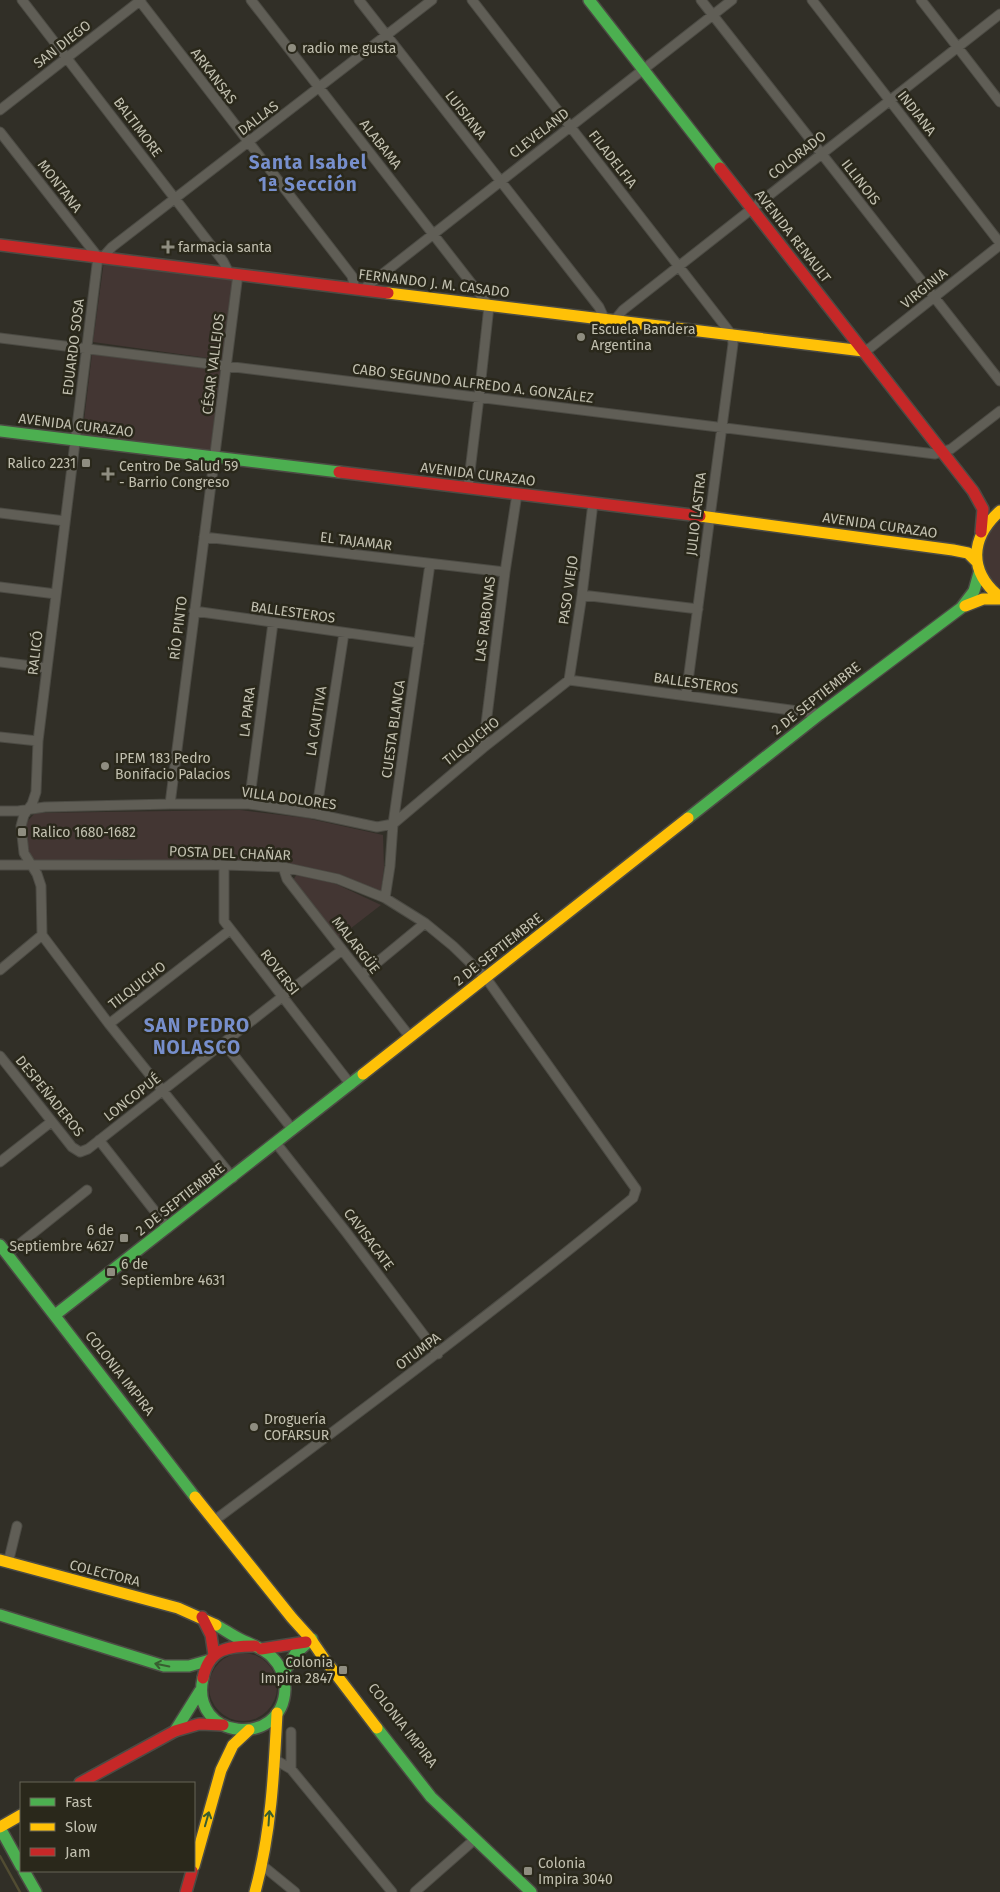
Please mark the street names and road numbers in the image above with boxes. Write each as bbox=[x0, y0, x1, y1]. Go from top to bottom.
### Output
street label: SAN DIEGO bbox=[30, 17, 94, 72]
street label: ARKANSAS bbox=[187, 45, 240, 108]
street label: LUISIANA bbox=[441, 87, 490, 143]
street label: INDIANA bbox=[894, 87, 939, 139]
street label: BALTIMORE bbox=[110, 94, 165, 160]
street label: DALLAS bbox=[235, 97, 282, 139]
street label: CLEVELAND bbox=[506, 105, 573, 162]
street label: ALABAMA bbox=[356, 116, 405, 173]
street label: FILADELFIA bbox=[585, 127, 640, 192]
street label: COLORADO bbox=[765, 128, 830, 183]
street label: ILLINOIS bbox=[838, 156, 884, 209]
street label: MONTANA bbox=[34, 157, 85, 216]
street label: AVENIDA RENAULT bbox=[751, 187, 835, 287]
street label: VIRGINIA bbox=[898, 264, 951, 312]
street label: FERNANDO J. M. CASADO bbox=[358, 266, 510, 301]
street label: EDUARDO SOSA bbox=[59, 298, 88, 396]
street label: CÉSAR VALLEJOS bbox=[198, 312, 228, 415]
street label: CABO SEGUNDO ALFREDO A. GONZÁLEZ bbox=[351, 359, 595, 407]
street label: AVENIDA CURAZAO bbox=[17, 410, 134, 441]
street label: AVENIDA CURAZAO bbox=[419, 459, 536, 490]
street label: JULIO LASTRA bbox=[683, 471, 710, 557]
street label: AVENIDA CURAZAO bbox=[821, 509, 938, 542]
street label: EL TAJAMAR bbox=[319, 529, 393, 554]
street label: PASO VIEJO bbox=[555, 554, 582, 626]
street label: LAS RABONAS bbox=[472, 575, 499, 663]
street label: RÍO PINTO bbox=[165, 595, 191, 661]
street label: BALLESTEROS bbox=[249, 598, 337, 627]
street label: RALICÓ bbox=[23, 630, 47, 676]
street label: 2 DE SEPTIEMBRE bbox=[769, 658, 864, 738]
street label: BALLESTEROS bbox=[652, 669, 740, 698]
street label: CUESTA BLANCA bbox=[378, 679, 409, 779]
street label: LA CAUTIVA bbox=[303, 685, 330, 757]
street label: LA PARA bbox=[236, 686, 259, 738]
street label: TILQUICHO bbox=[440, 713, 503, 769]
street label: VILLA DOLORES bbox=[240, 783, 338, 814]
street label: POSTA DEL CHAÑAR bbox=[169, 843, 292, 864]
street label: 2 DE SEPTIEMBRE bbox=[451, 909, 546, 989]
street label: MALARGÜE bbox=[328, 913, 384, 977]
street label: ROVERSI bbox=[256, 946, 303, 999]
street label: TILQUICHO bbox=[105, 958, 169, 1013]
street label: DESPEÑADEROS bbox=[12, 1052, 88, 1141]
street label: LONCOPUÉ bbox=[100, 1069, 164, 1125]
street label: 2 DE SEPTIEMBRE bbox=[133, 1159, 228, 1239]
street label: CAVISACATE bbox=[340, 1205, 397, 1274]
street label: COLONIA IMPIRA bbox=[81, 1328, 158, 1419]
street label: OTUMPA bbox=[392, 1329, 444, 1374]
street label: COLECTORA bbox=[68, 1557, 142, 1590]
street label: COLONIA IMPIRA bbox=[364, 1680, 441, 1771]

